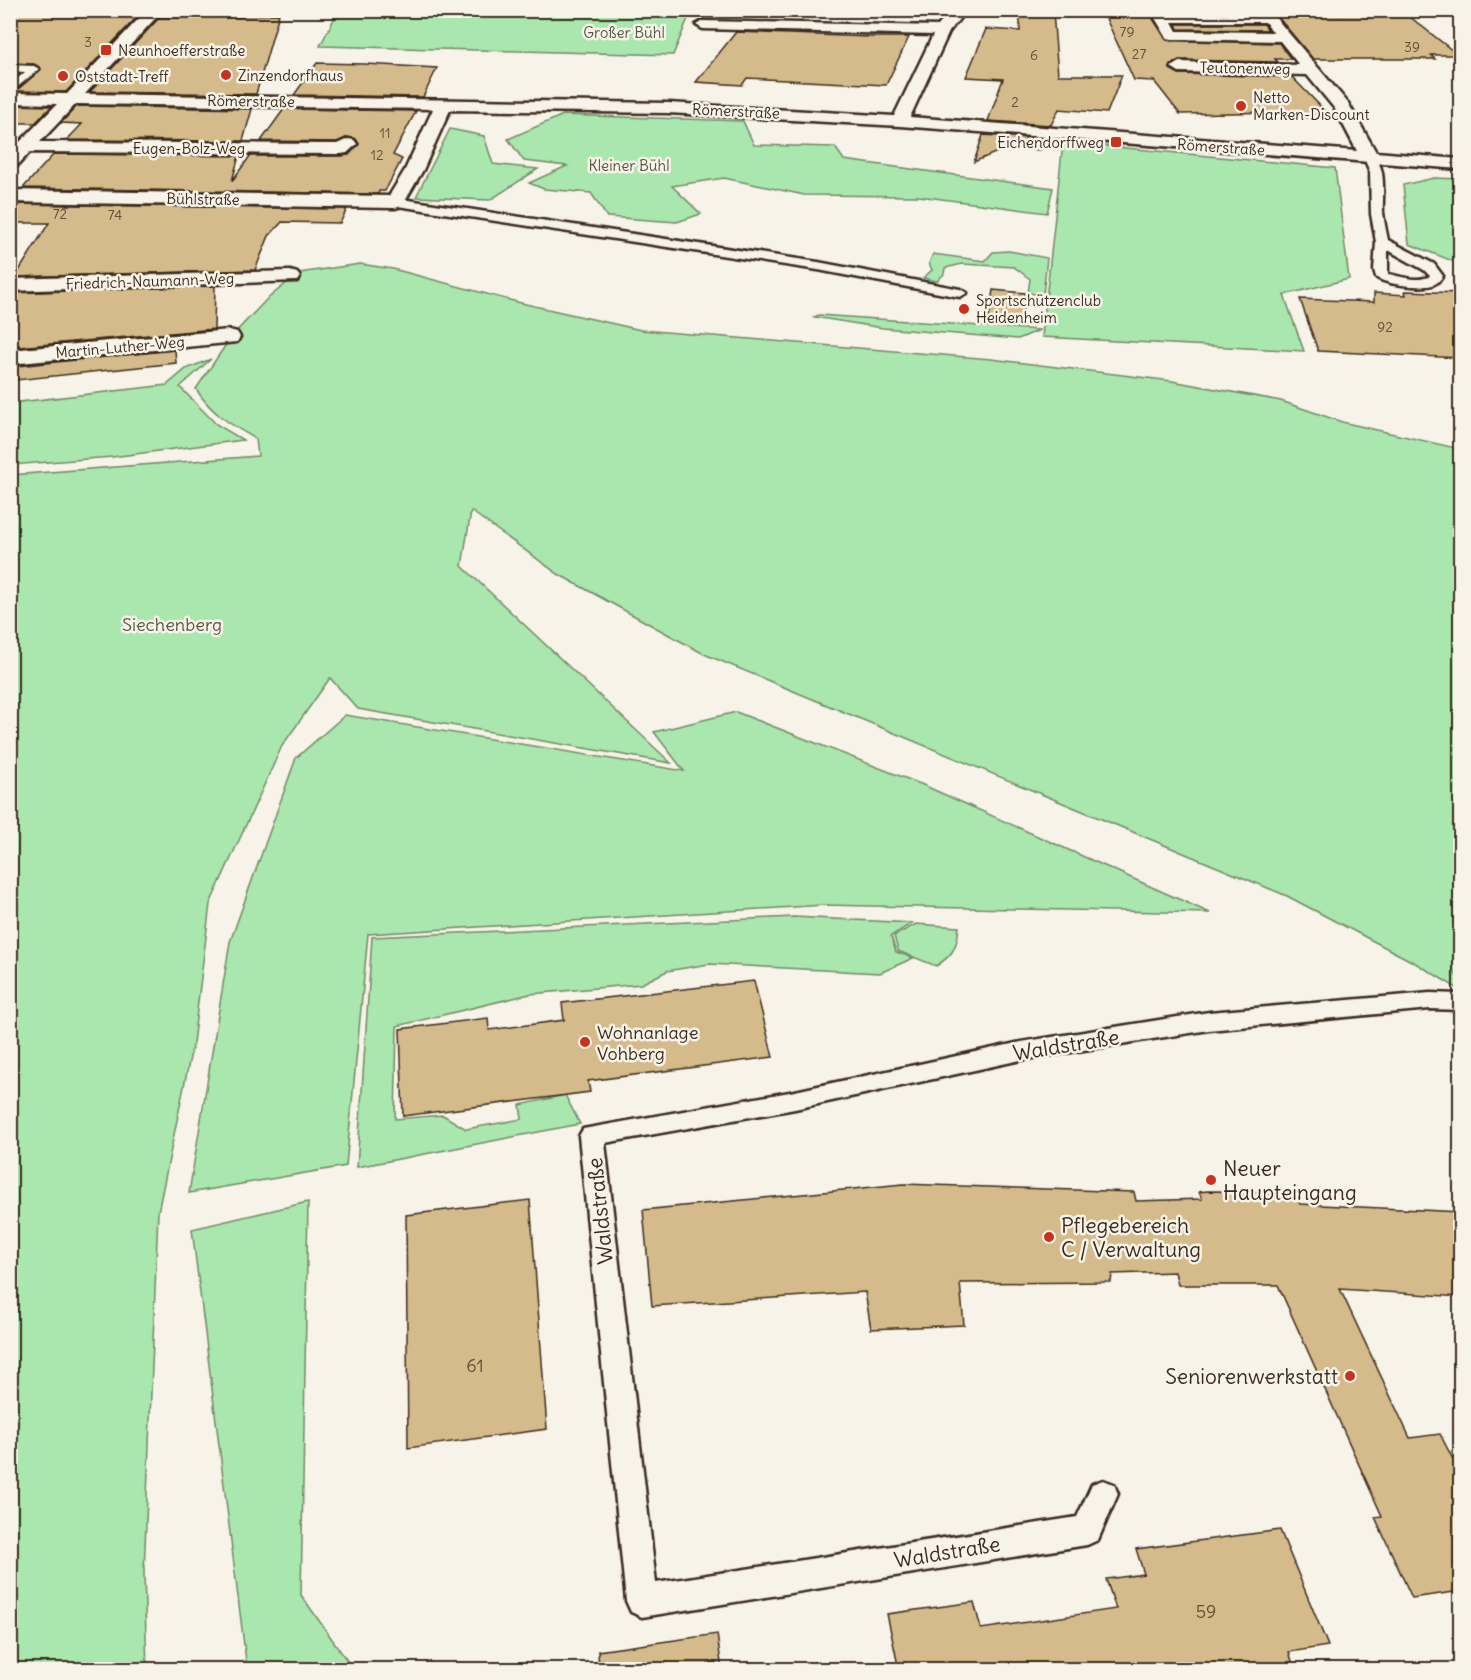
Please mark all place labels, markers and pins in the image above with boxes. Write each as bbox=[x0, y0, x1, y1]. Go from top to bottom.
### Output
place label: Neunhoefferstraße bbox=[118, 41, 245, 60]
marker: Neunhoefferstraße bbox=[99, 43, 113, 57]
place label: Zinzendorfhaus bbox=[238, 66, 343, 85]
place label: Oststadt-Treff bbox=[75, 67, 170, 86]
marker: Zinzendorfhaus bbox=[219, 68, 233, 82]
marker: Oststadt-Treff bbox=[56, 69, 70, 83]
place label: Netto Marken-Discount bbox=[1253, 88, 1369, 124]
marker: Netto Marken-Discount bbox=[1234, 99, 1248, 113]
place label: Eichendorffweg bbox=[997, 133, 1104, 152]
marker: Eichendorffweg bbox=[1109, 135, 1123, 149]
place label: Sportschützenclub Heidenheim bbox=[976, 291, 1101, 327]
marker: Sportschützenclub Heidenheim bbox=[957, 302, 971, 316]
place label: Wohnanlage Vohberg bbox=[597, 1021, 698, 1065]
marker: Wohnanlage Vohberg bbox=[578, 1035, 592, 1049]
place label: Neuer Haupteingang bbox=[1223, 1155, 1357, 1206]
marker: Neuer Haupteingang bbox=[1204, 1173, 1218, 1187]
place label: Pflegebereich C / Verwaltung bbox=[1061, 1212, 1201, 1263]
marker: Pflegebereich C / Verwaltung bbox=[1042, 1230, 1056, 1244]
place label: Seniorenwerkstatt bbox=[1165, 1363, 1338, 1390]
marker: Seniorenwerkstatt bbox=[1343, 1369, 1357, 1383]

